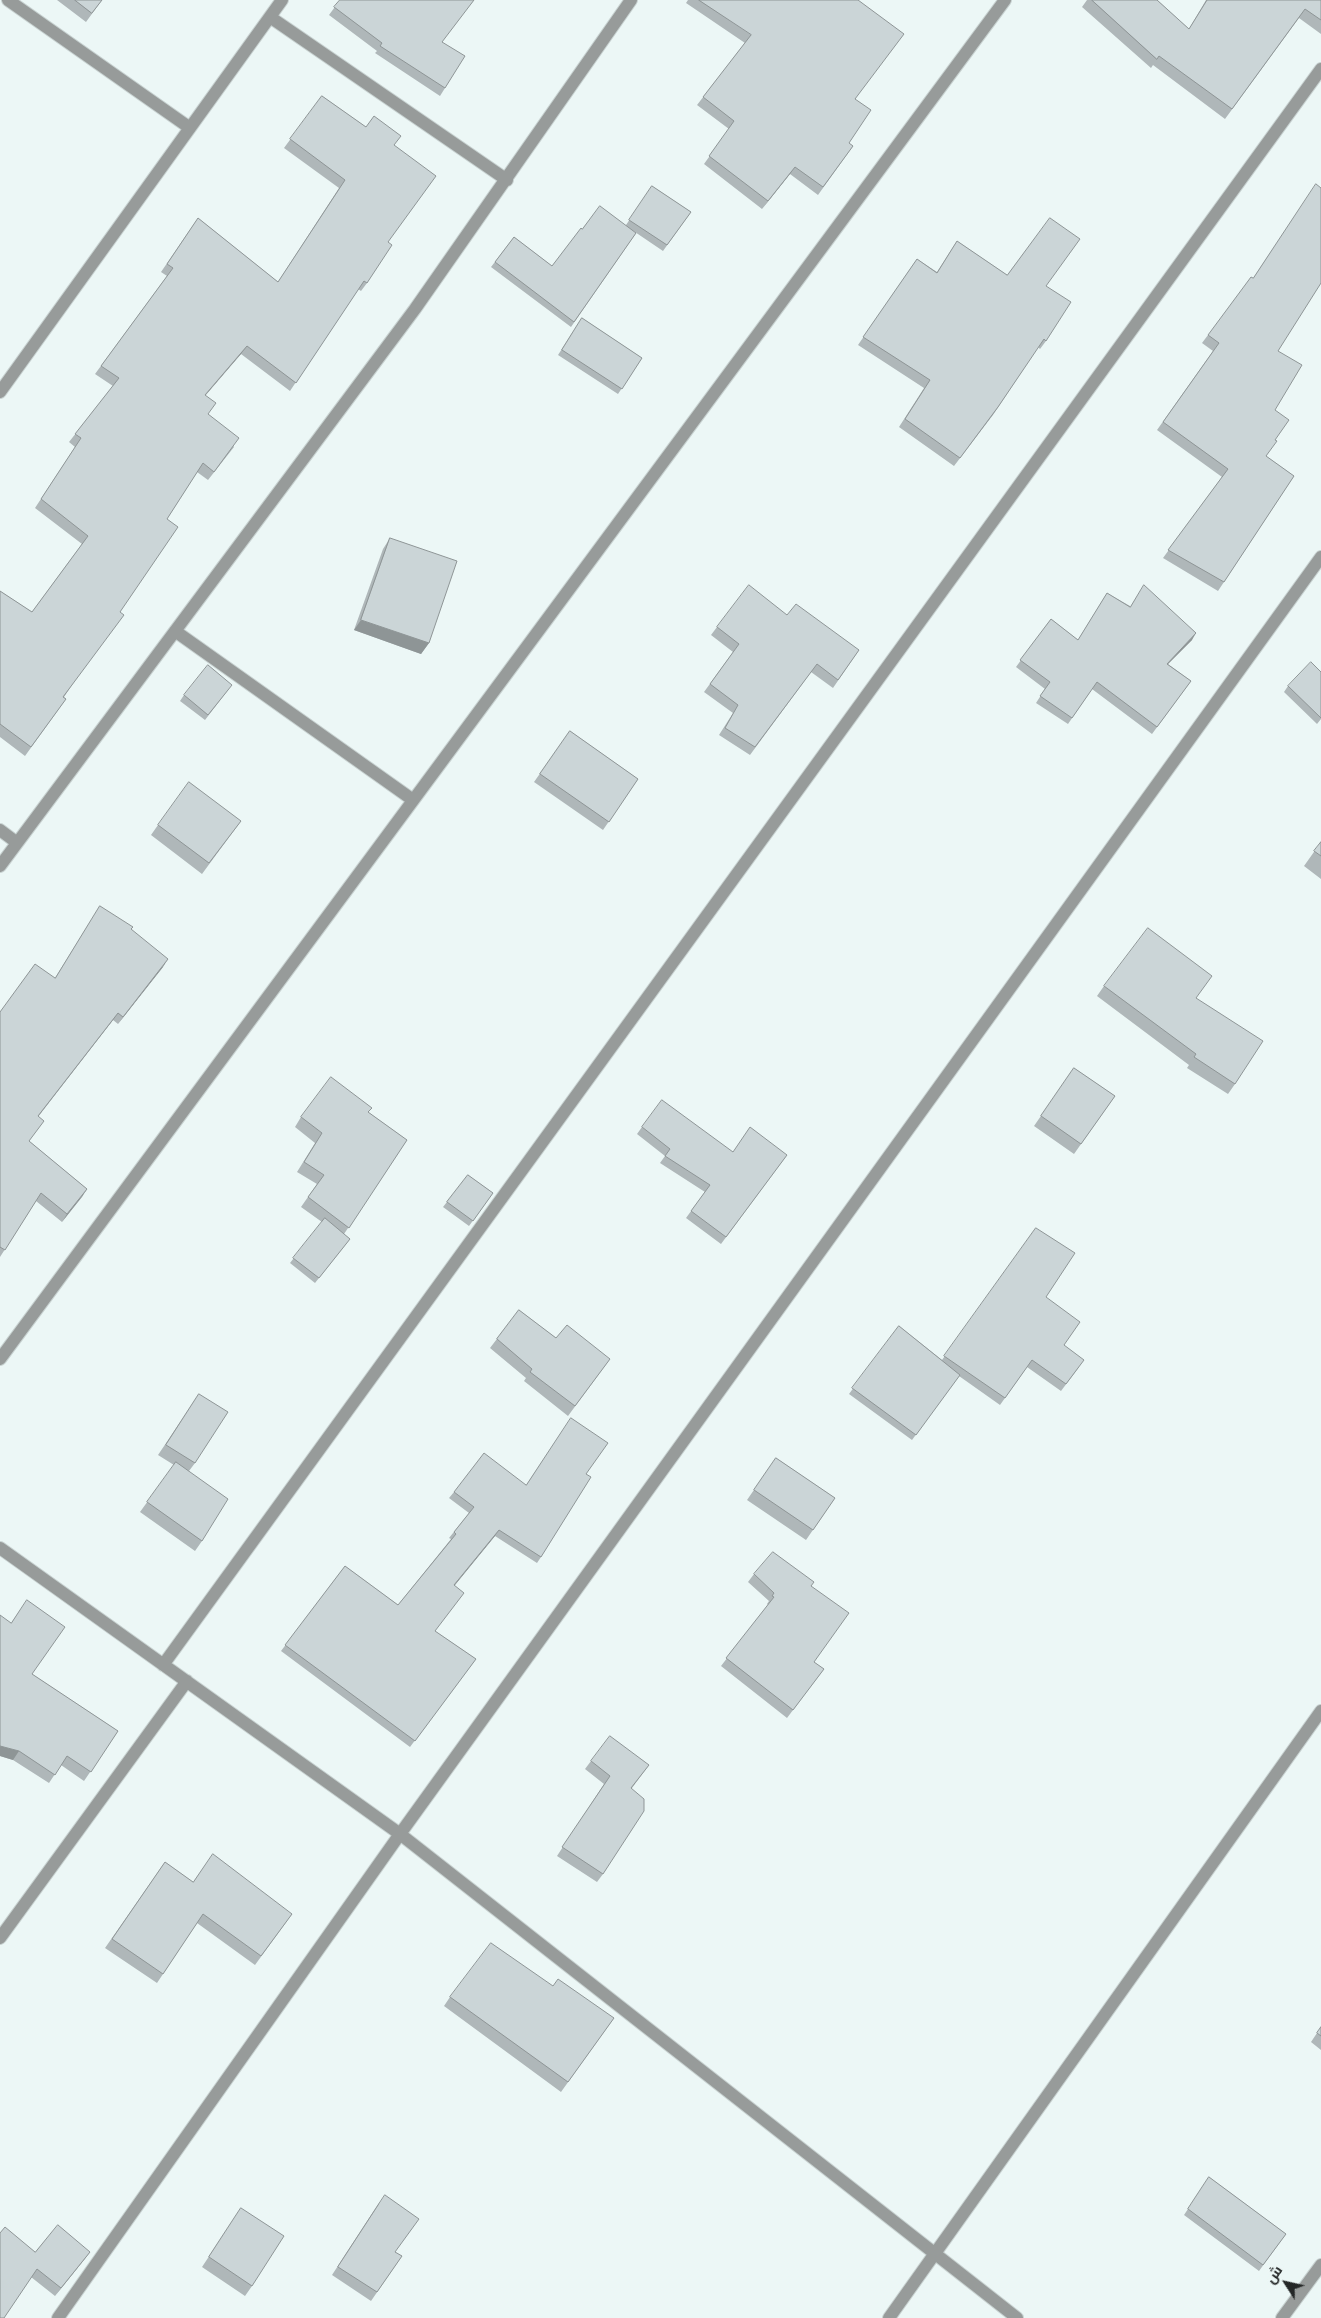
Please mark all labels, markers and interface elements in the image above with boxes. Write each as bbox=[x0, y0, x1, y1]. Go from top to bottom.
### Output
north arrow bbox=[1261, 2258, 1311, 2308]
text: ش bbox=[1262, 2262, 1285, 2286]

